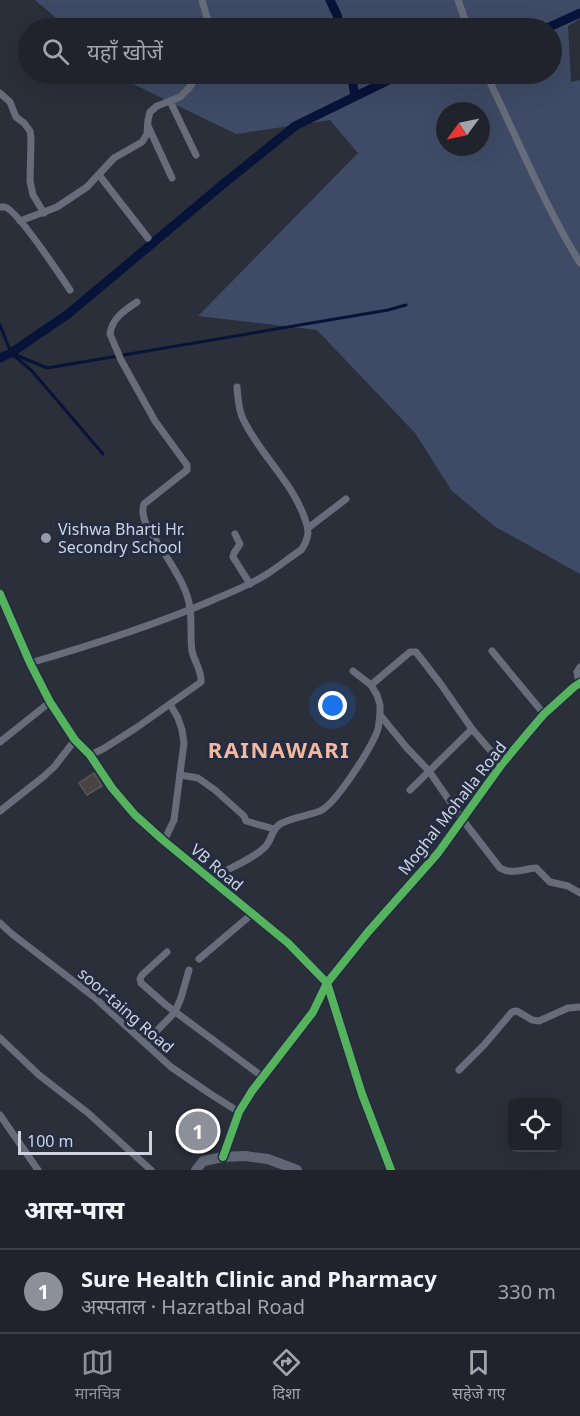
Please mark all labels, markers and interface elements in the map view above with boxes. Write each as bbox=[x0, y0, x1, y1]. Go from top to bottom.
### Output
search box bbox=[18, 18, 562, 84]
icon: search bbox=[39, 35, 72, 68]
text: यहाँ खोजें bbox=[87, 36, 163, 66]
north arrow bbox=[436, 102, 490, 156]
place label: Vishwa Bharti Hr. Secondry School bbox=[58, 518, 185, 558]
marker: Vishwa Bharti Hr. Secondry School bbox=[39, 531, 53, 545]
your location bbox=[318, 691, 347, 720]
district label: RAINAWARI bbox=[208, 734, 350, 764]
street label: Moghal Mohalla Road bbox=[393, 737, 511, 879]
street label: VB Road bbox=[186, 838, 248, 896]
street label: soor-taing Road bbox=[73, 962, 179, 1058]
map controls bbox=[508, 1098, 562, 1152]
button: locate bbox=[508, 1098, 562, 1152]
pin: 1 bbox=[178, 1108, 218, 1154]
scale bar bbox=[18, 1128, 152, 1156]
text: 100 m bbox=[27, 1130, 74, 1152]
text: आस-पास bbox=[24, 1191, 124, 1227]
text: Sure Health Clinic and Pharmacy bbox=[81, 1263, 437, 1293]
text: 1 bbox=[38, 1278, 49, 1305]
text: 330 m bbox=[498, 1278, 556, 1305]
text: अस्पताल · Hazratbal Road bbox=[81, 1293, 305, 1320]
tab: मानचित्र bbox=[75, 1346, 120, 1404]
tab: दिशा bbox=[270, 1346, 303, 1404]
tab: सहेजे गए bbox=[452, 1346, 505, 1404]

